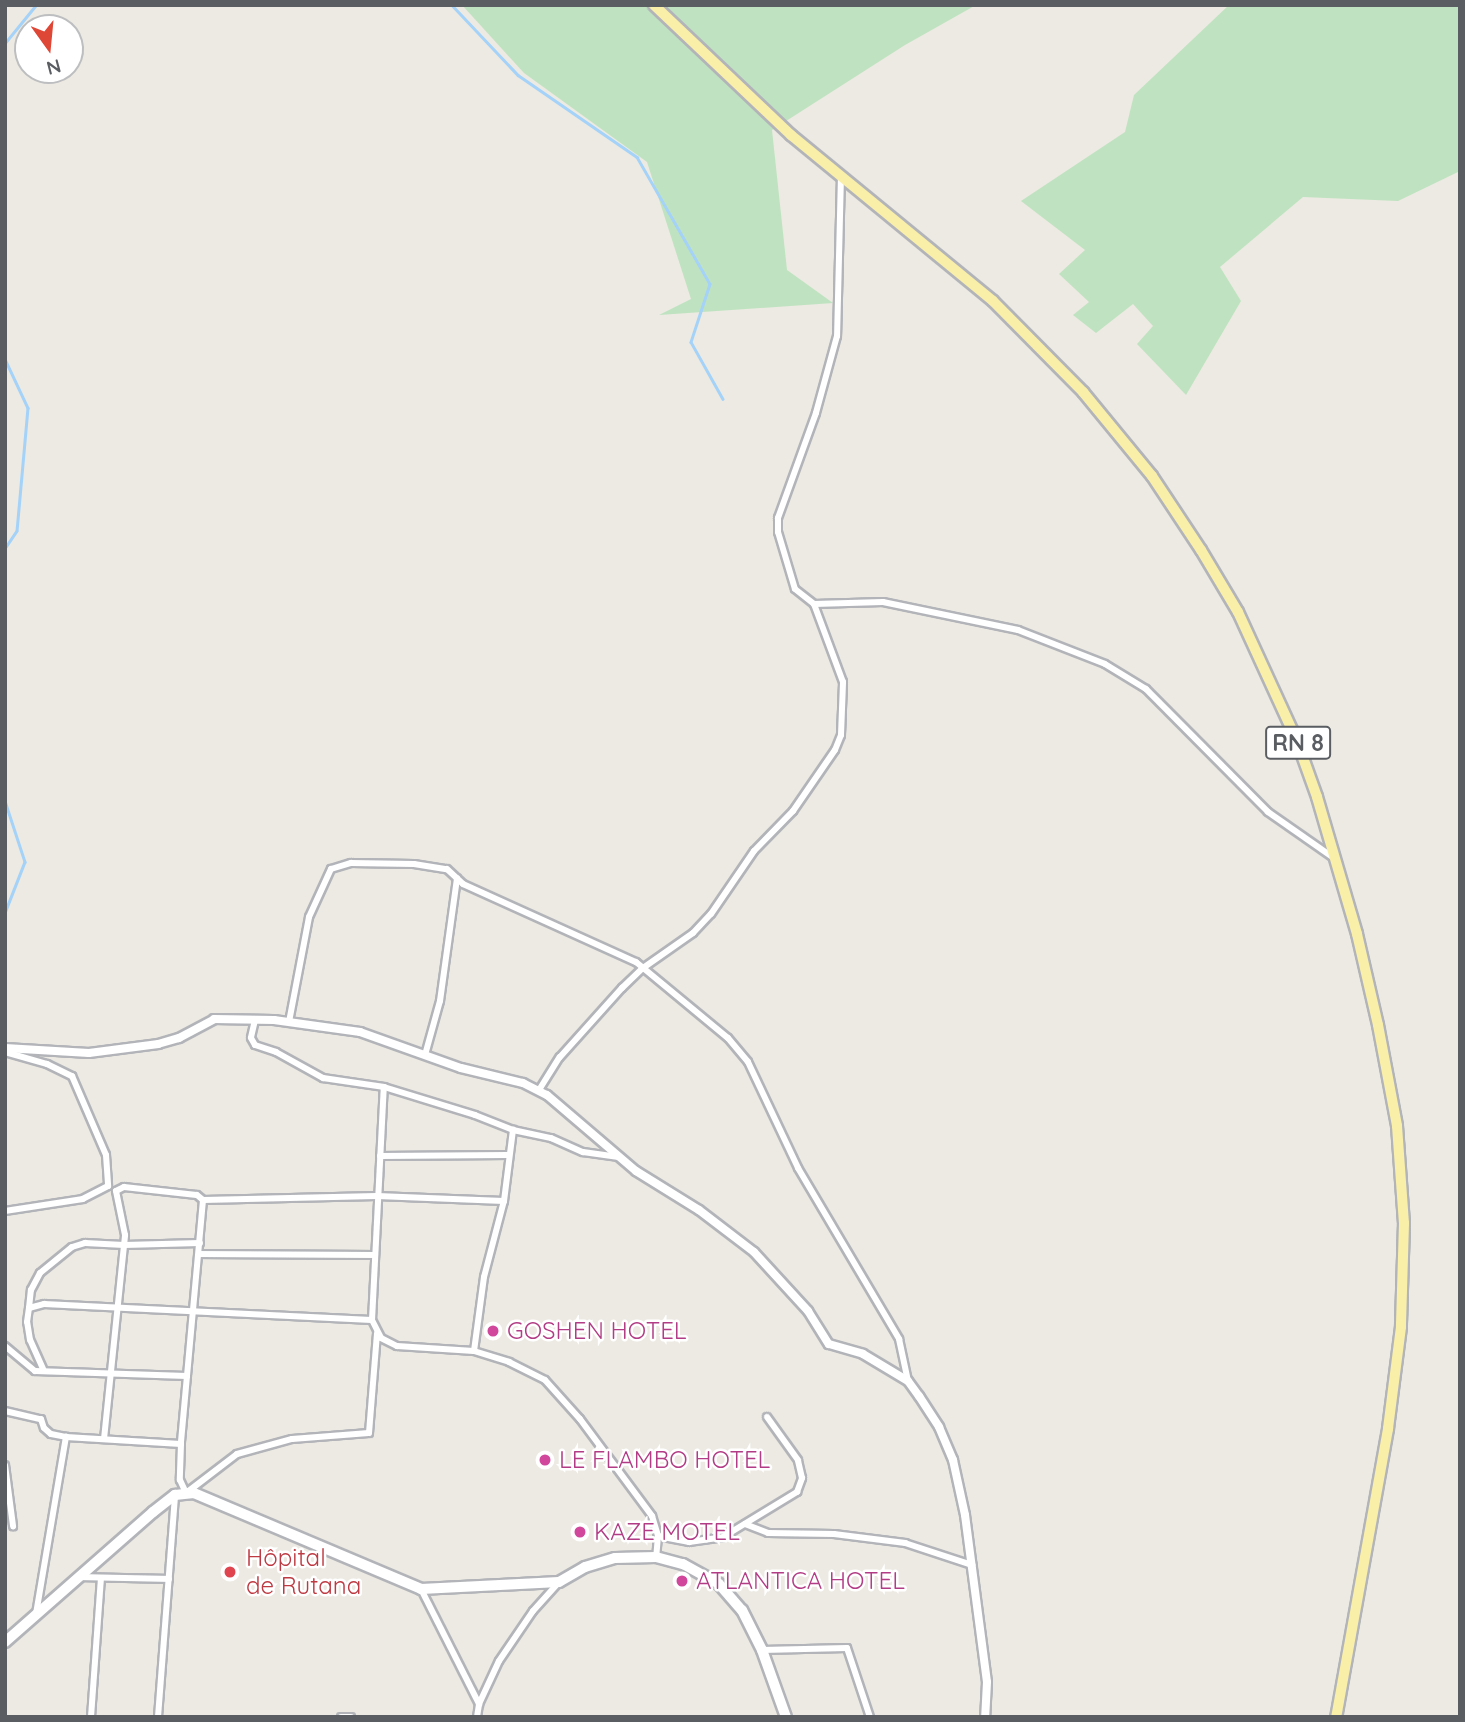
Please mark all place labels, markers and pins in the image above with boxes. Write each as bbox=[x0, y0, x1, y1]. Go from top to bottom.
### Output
place label: GOSHEN HOTEL bbox=[507, 1317, 687, 1345]
marker: GOSHEN HOTEL bbox=[485, 1323, 501, 1339]
place label: LE FLAMBO HOTEL bbox=[559, 1446, 770, 1474]
marker: LE FLAMBO HOTEL bbox=[537, 1452, 553, 1468]
place label: KAZE MOTEL bbox=[594, 1518, 740, 1546]
marker: KAZE MOTEL bbox=[572, 1524, 588, 1540]
place label: Hôpital de Rutana bbox=[246, 1544, 361, 1600]
marker: Hôpital de Rutana bbox=[220, 1562, 240, 1582]
place label: ATLANTICA HOTEL bbox=[696, 1567, 905, 1595]
marker: ATLANTICA HOTEL bbox=[674, 1573, 690, 1589]

